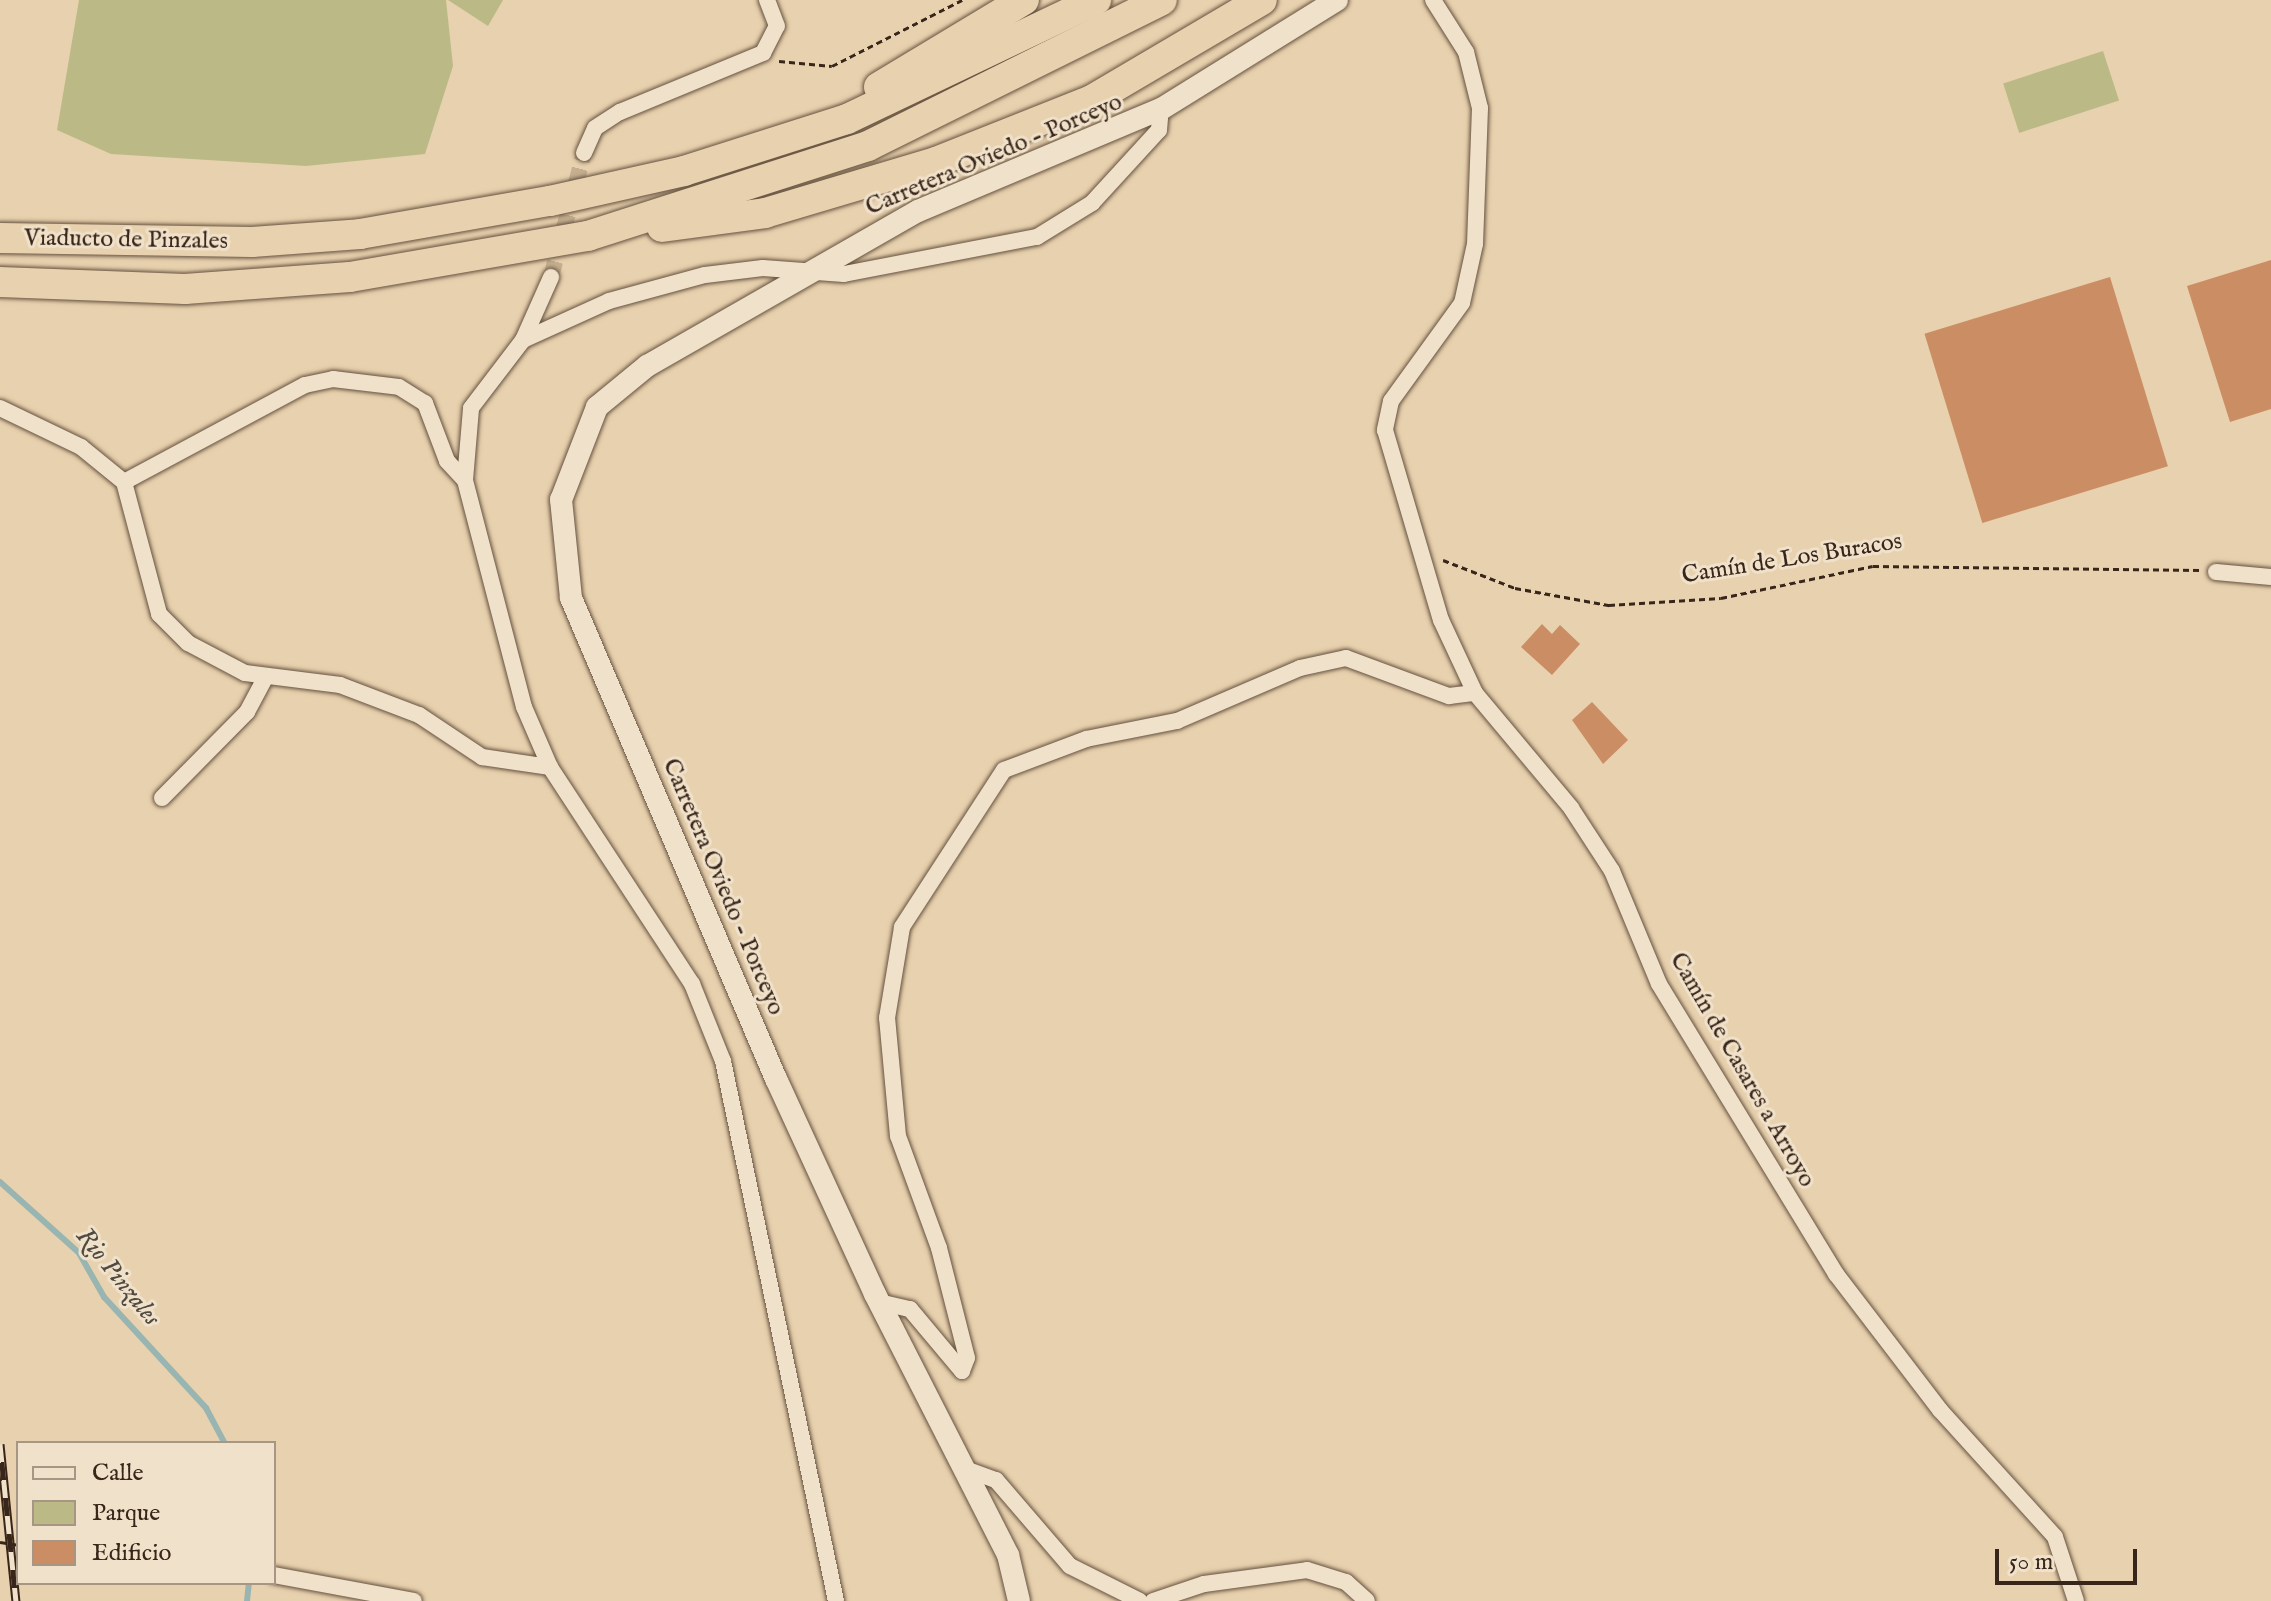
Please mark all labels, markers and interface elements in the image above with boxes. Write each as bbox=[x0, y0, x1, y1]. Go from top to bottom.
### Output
street label: Carretera Oviedo - Porceyo bbox=[861, 88, 1127, 222]
street label: Viaducto de Pinzales bbox=[24, 224, 228, 256]
street label: Camín de Los Buracos bbox=[1680, 527, 1904, 591]
street label: Carretera Oviedo - Porceyo bbox=[656, 754, 790, 1020]
street label: Camín de Casares a Arroyo bbox=[1663, 948, 1821, 1192]
water label: Rio Pinzales bbox=[69, 1222, 167, 1332]
legend bbox=[16, 1441, 276, 1585]
text: Calle bbox=[92, 1458, 144, 1489]
text: Parque bbox=[92, 1498, 160, 1529]
scale bar bbox=[1999, 1533, 2141, 1583]
text: Edificio bbox=[92, 1538, 171, 1569]
text: 50 m bbox=[2009, 1547, 2053, 1578]

